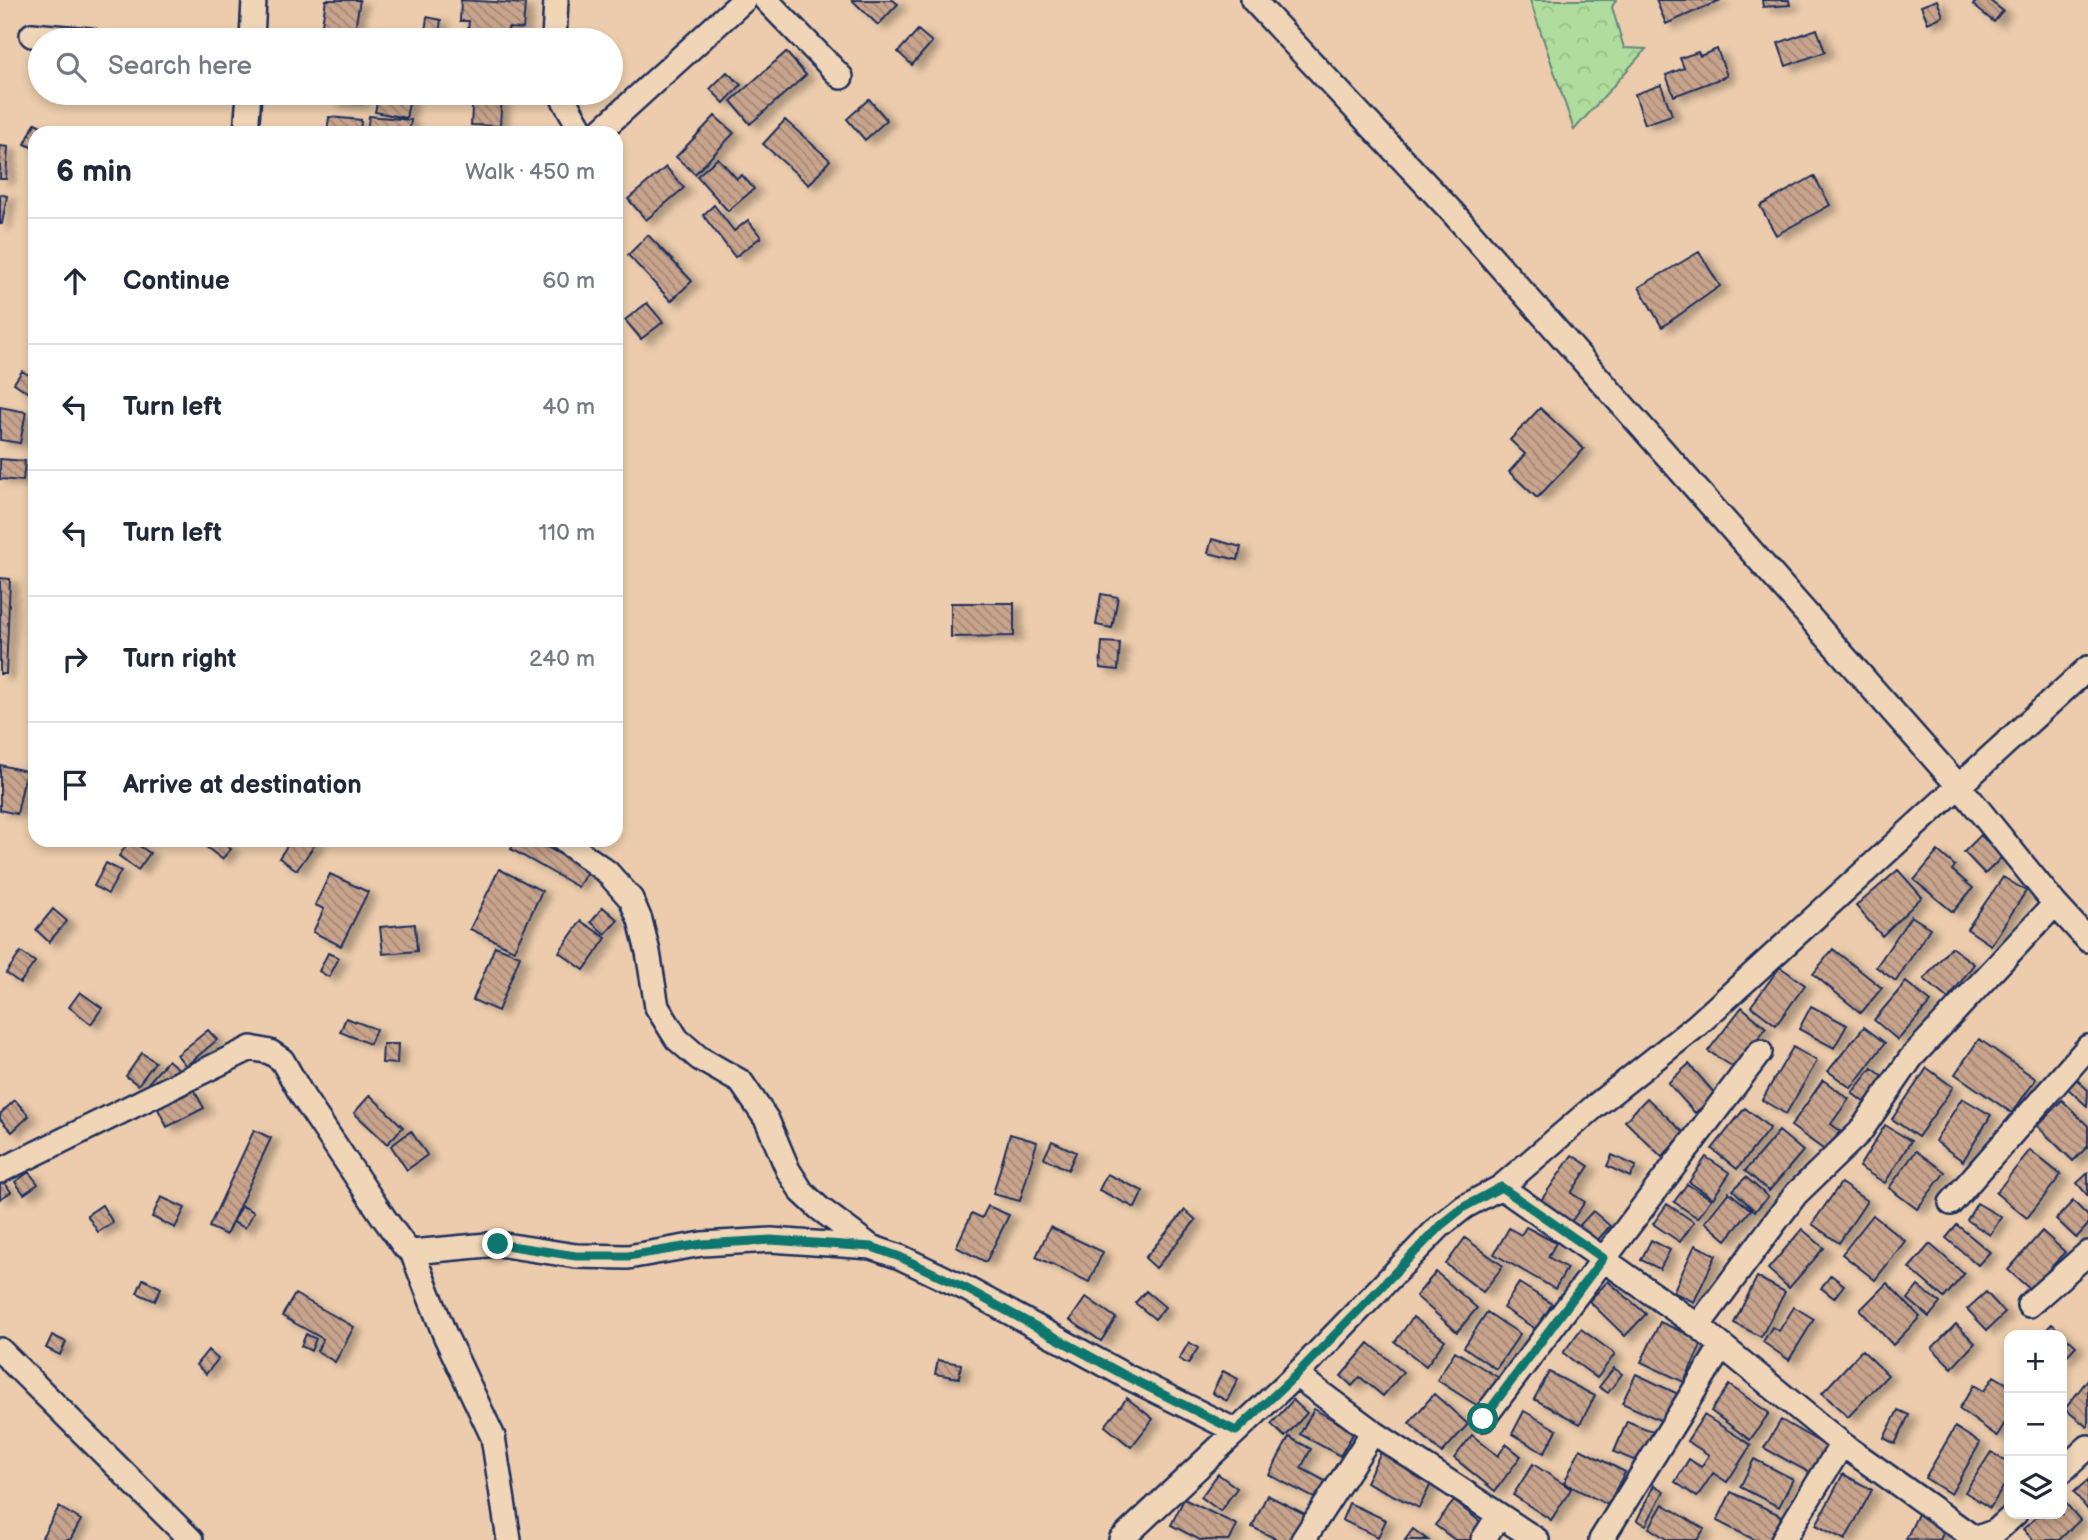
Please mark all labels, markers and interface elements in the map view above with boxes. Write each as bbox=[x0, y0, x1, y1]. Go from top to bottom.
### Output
search box bbox=[28, 28, 623, 105]
icon: search bbox=[52, 48, 90, 86]
text: Search here bbox=[108, 51, 252, 82]
text: 6 min bbox=[56, 154, 132, 190]
text: Walk · 450 m bbox=[465, 158, 595, 186]
icon: ahead bbox=[56, 262, 94, 300]
text: Continue bbox=[123, 266, 230, 297]
text: 60 m bbox=[542, 267, 595, 295]
icon: left bbox=[56, 388, 94, 426]
text: Turn left bbox=[123, 392, 222, 423]
text: 40 m bbox=[542, 393, 595, 421]
icon: left bbox=[56, 514, 94, 552]
text: Turn left bbox=[123, 518, 222, 549]
text: 110 m bbox=[538, 519, 595, 547]
icon: right bbox=[56, 640, 94, 678]
text: Turn right bbox=[123, 644, 236, 675]
text: 240 m bbox=[529, 645, 595, 673]
icon: arrive bbox=[56, 766, 94, 804]
text: Arrive at destination bbox=[123, 770, 362, 801]
route end bbox=[482, 1228, 513, 1259]
map controls bbox=[2004, 1330, 2067, 1519]
button: + bbox=[2004, 1330, 2067, 1393]
button: − bbox=[2004, 1393, 2067, 1456]
route start bbox=[1467, 1403, 1498, 1434]
button: layers bbox=[2004, 1456, 2067, 1519]

